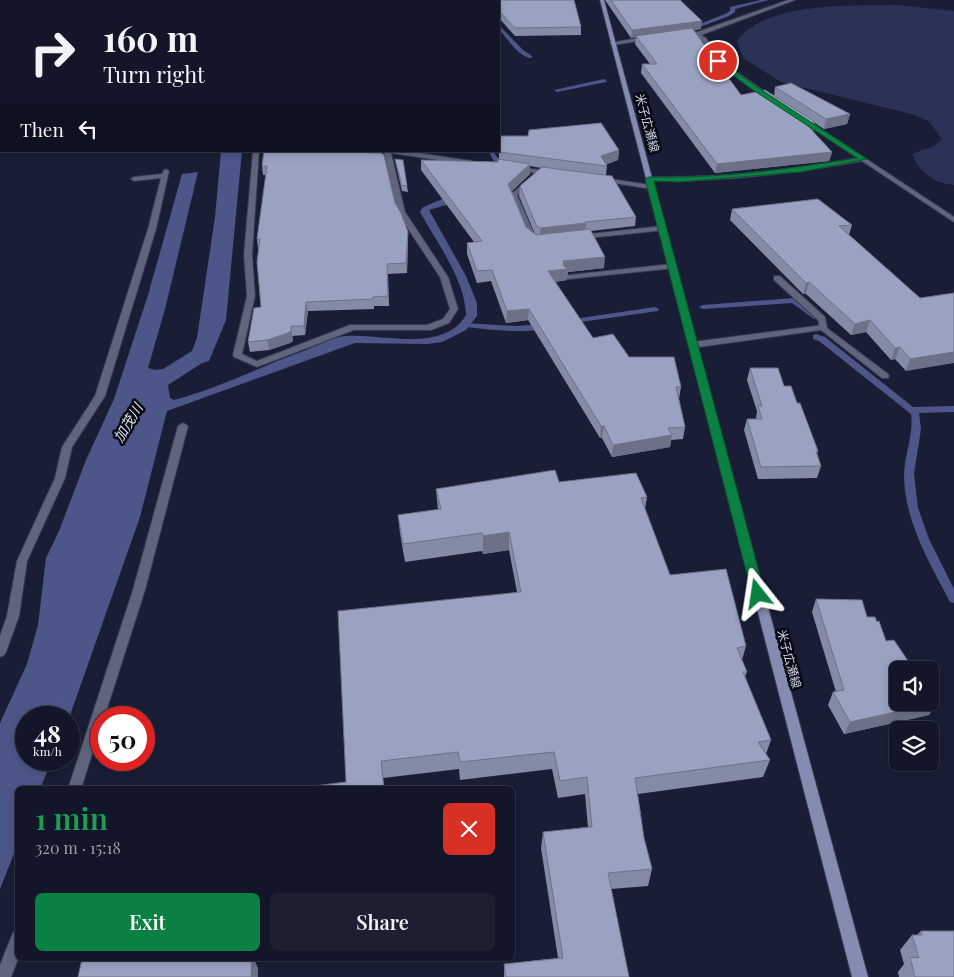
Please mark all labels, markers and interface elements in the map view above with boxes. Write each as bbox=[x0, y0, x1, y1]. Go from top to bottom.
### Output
text: 160 m bbox=[103, 14, 198, 61]
icon: right bbox=[20, 20, 85, 85]
pin bbox=[697, 40, 739, 82]
icon: arrive bbox=[704, 47, 732, 75]
text: Turn right bbox=[103, 59, 205, 89]
street label: 米子広瀬線 bbox=[632, 92, 663, 154]
icon: left bbox=[74, 115, 102, 143]
text: Then bbox=[20, 116, 64, 142]
water label: 加茂川 bbox=[109, 398, 148, 446]
position arrow bbox=[731, 567, 783, 619]
street label: 米子広瀬線 bbox=[774, 628, 805, 690]
map controls bbox=[889, 661, 939, 771]
button: sound bbox=[889, 661, 939, 711]
speed limit sign: 50 bbox=[90, 706, 155, 771]
text: 48 bbox=[34, 716, 61, 749]
button: layers bbox=[889, 721, 939, 771]
text: km/h bbox=[33, 743, 62, 759]
text: 1 min bbox=[35, 798, 108, 838]
button: close bbox=[443, 803, 495, 855]
text: 320 m · 15:18 bbox=[35, 837, 121, 858]
button: Exit bbox=[35, 893, 260, 951]
button: Share bbox=[270, 893, 495, 951]

